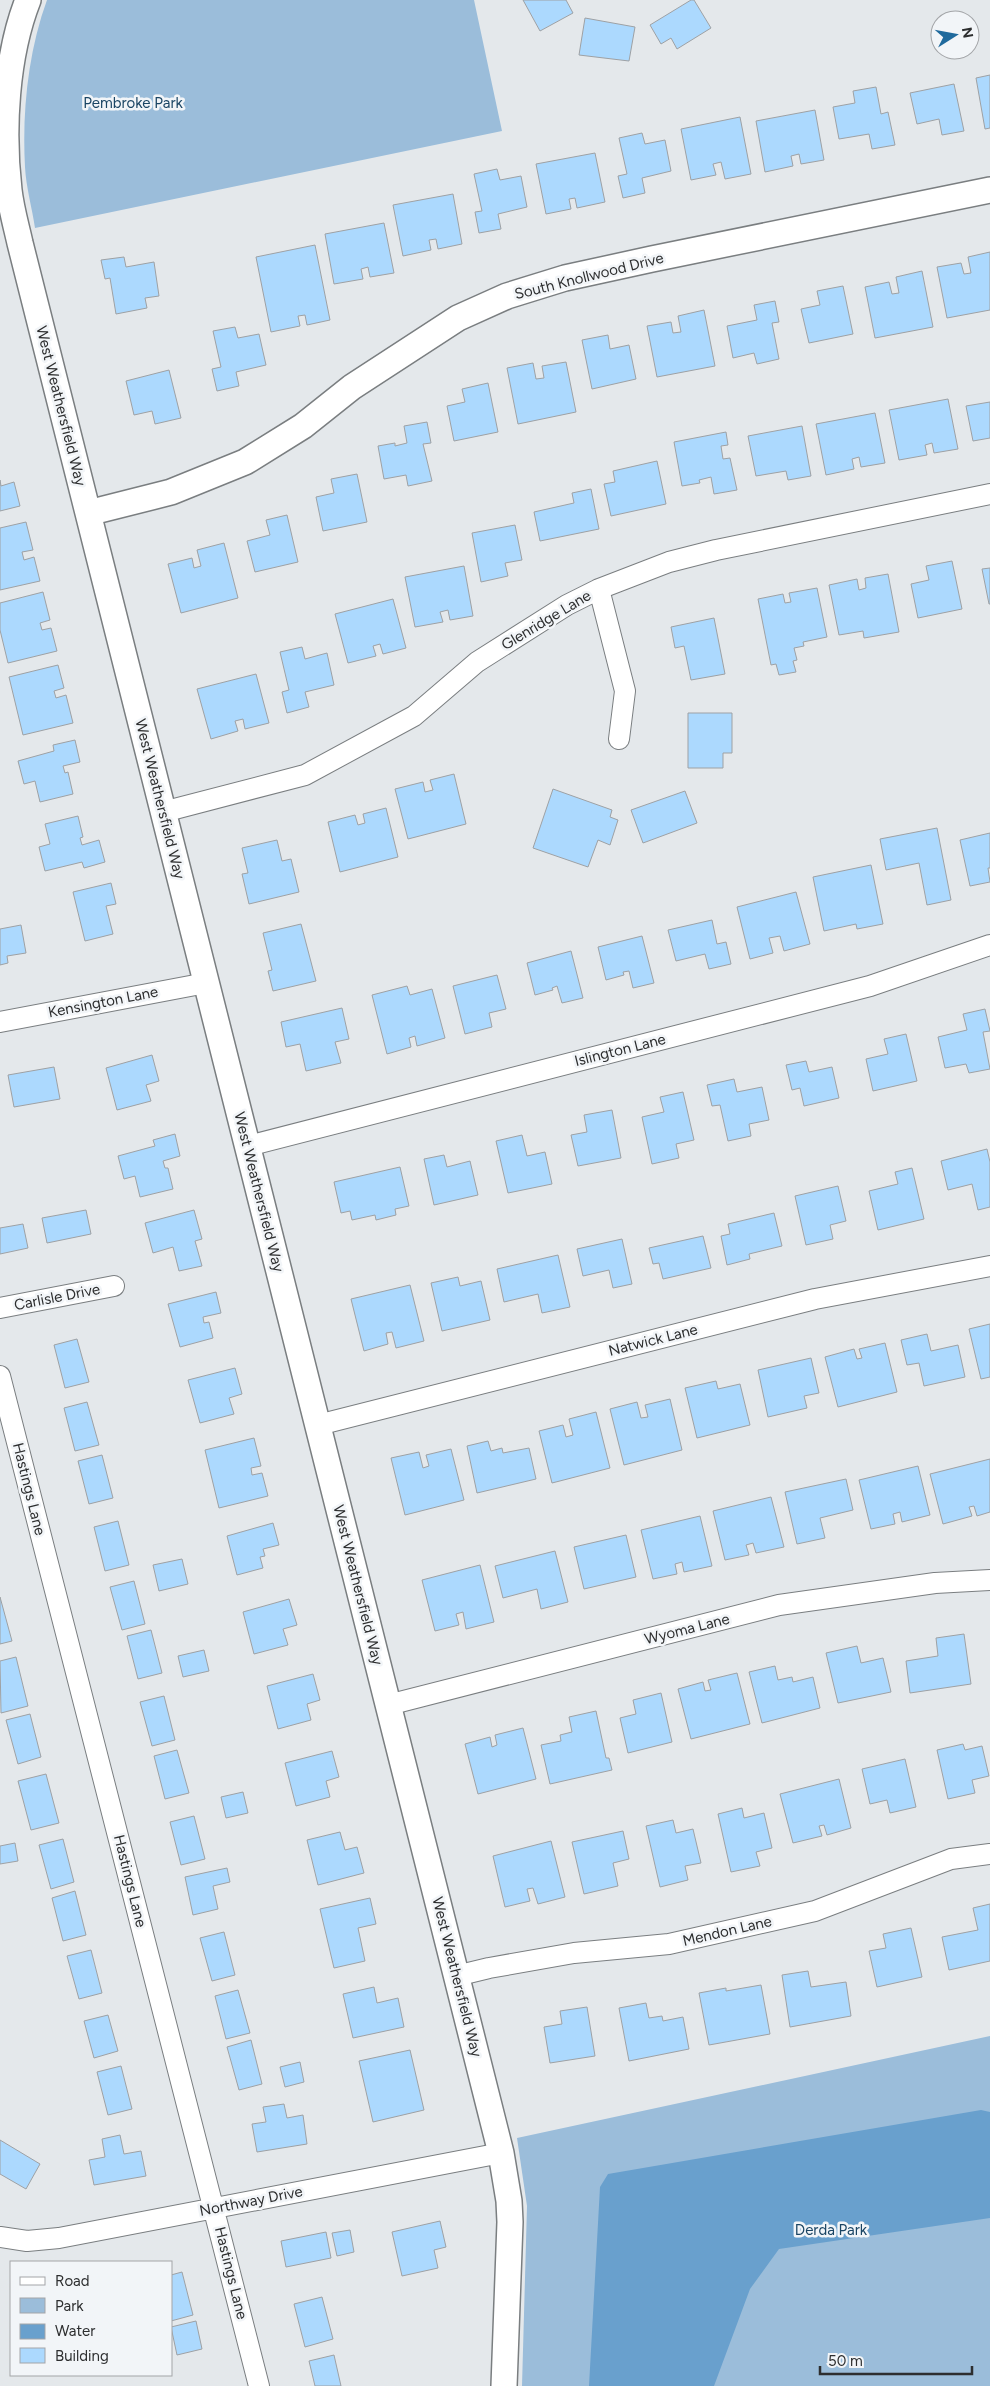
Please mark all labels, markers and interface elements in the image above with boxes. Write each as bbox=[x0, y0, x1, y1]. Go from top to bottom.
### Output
north arrow bbox=[930, 10, 980, 60]
text: N bbox=[958, 26, 977, 40]
park label: Pembroke Park bbox=[83, 94, 184, 112]
street label: South Knollwood Drive bbox=[513, 249, 665, 303]
street label: West Weathersfield Way bbox=[32, 324, 90, 488]
street label: Glenridge Lane bbox=[498, 586, 594, 654]
street label: West Weathersfield Way bbox=[131, 717, 189, 881]
street label: Kensington Lane bbox=[46, 983, 160, 1021]
street label: Islington Lane bbox=[572, 1030, 668, 1070]
street label: West Weathersfield Way bbox=[230, 1110, 288, 1274]
street label: Carlisle Drive bbox=[12, 1280, 102, 1314]
street label: Natwick Lane bbox=[607, 1320, 699, 1360]
street label: Hastings Lane bbox=[9, 1441, 49, 1537]
street label: West Weathersfield Way bbox=[329, 1503, 387, 1667]
street label: Wyoma Lane bbox=[643, 1610, 731, 1648]
street label: Hastings Lane bbox=[110, 1833, 150, 1929]
street label: West Weathersfield Way bbox=[428, 1895, 486, 2059]
street label: Mendon Lane bbox=[681, 1912, 773, 1950]
street label: Northway Drive bbox=[198, 2182, 304, 2220]
park label: Derda Park bbox=[795, 2221, 868, 2239]
street label: Hastings Lane bbox=[211, 2225, 251, 2321]
legend bbox=[10, 2261, 172, 2376]
text: Road bbox=[55, 2272, 90, 2290]
text: Park bbox=[55, 2297, 84, 2315]
text: Water bbox=[55, 2322, 95, 2340]
scale bar bbox=[820, 2344, 972, 2376]
text: Building bbox=[55, 2347, 109, 2365]
text: 50 m bbox=[828, 2352, 863, 2370]

